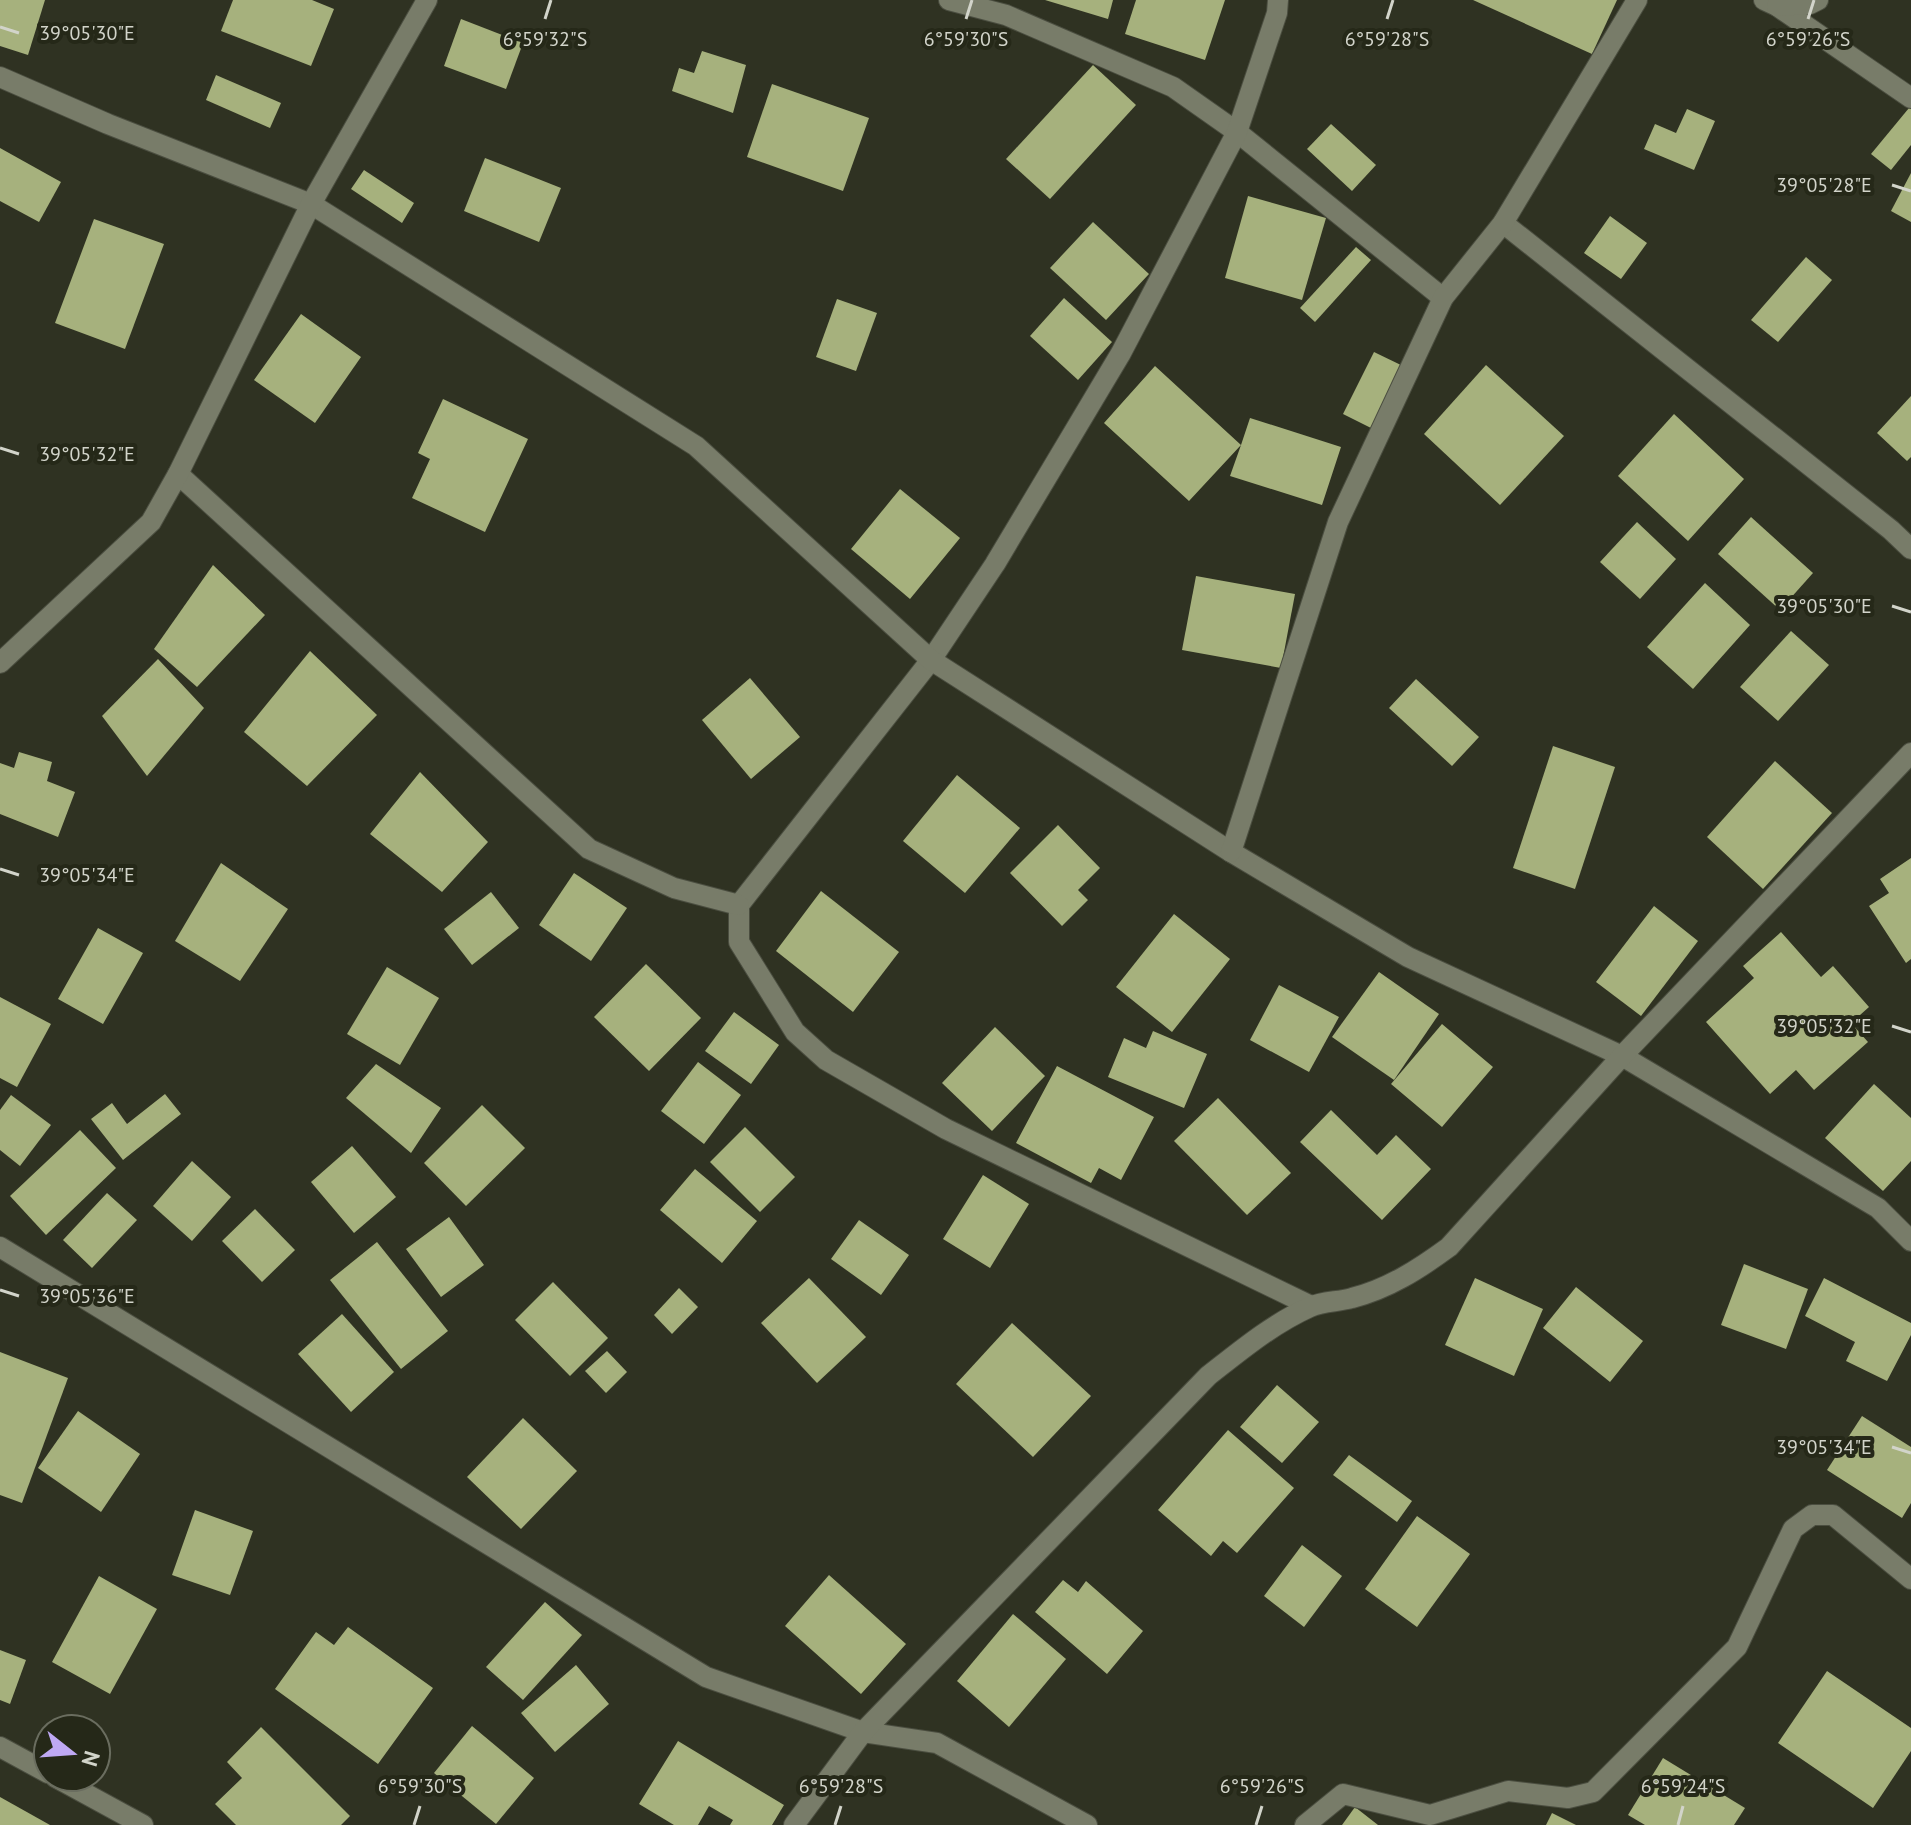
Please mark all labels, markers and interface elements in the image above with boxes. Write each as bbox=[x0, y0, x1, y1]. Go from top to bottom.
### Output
text: 39°05'30"E bbox=[39, 20, 135, 46]
text: 6°59'32"S bbox=[503, 26, 587, 52]
text: 6°59'30"S bbox=[924, 26, 1008, 52]
text: 6°59'28"S bbox=[1345, 26, 1429, 52]
text: 6°59'26"S bbox=[1766, 26, 1850, 52]
text: 39°05'28"E bbox=[1776, 172, 1872, 198]
text: 39°05'32"E bbox=[39, 441, 135, 467]
text: 39°05'30"E bbox=[1776, 593, 1872, 619]
text: 39°05'34"E bbox=[39, 862, 135, 888]
text: 39°05'32"E bbox=[1776, 1013, 1872, 1039]
text: 39°05'36"E bbox=[39, 1283, 135, 1309]
text: 39°05'34"E bbox=[1776, 1434, 1872, 1460]
north arrow bbox=[32, 1713, 112, 1793]
text: N bbox=[76, 1748, 107, 1770]
text: 6°59'30"S bbox=[378, 1773, 462, 1799]
text: 6°59'28"S bbox=[799, 1773, 883, 1799]
text: 6°59'26"S bbox=[1220, 1773, 1304, 1799]
text: 6°59'24"S bbox=[1641, 1773, 1725, 1799]

